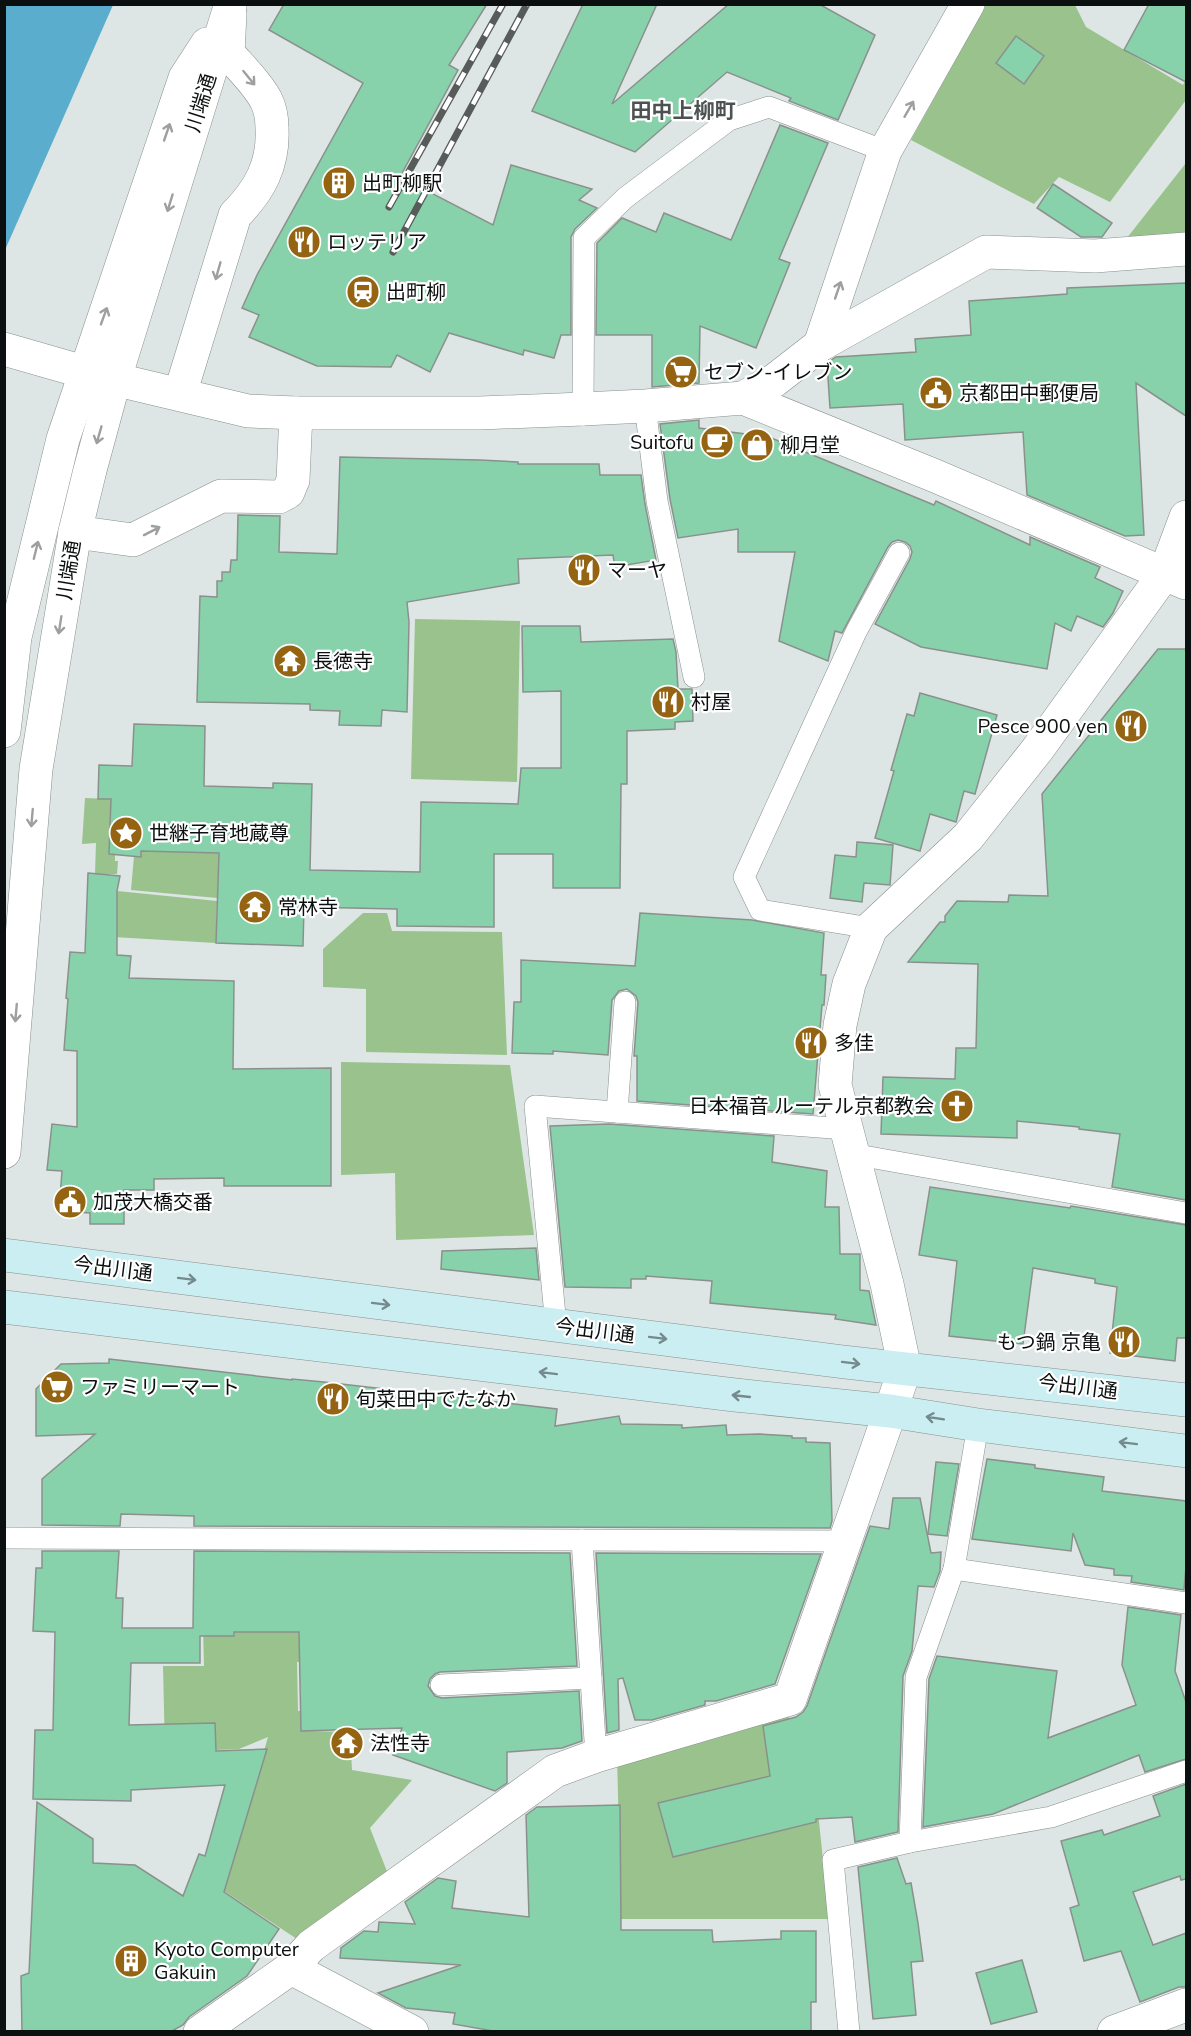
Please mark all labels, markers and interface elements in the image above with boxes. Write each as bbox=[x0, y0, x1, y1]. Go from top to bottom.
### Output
street label: 川端通 bbox=[179, 70, 223, 136]
one-way arrow bbox=[243, 70, 256, 86]
district label: 田中上柳町 bbox=[631, 97, 736, 125]
one-way arrow bbox=[903, 101, 915, 118]
one-way arrow bbox=[162, 123, 173, 142]
building icon: 出町柳駅 bbox=[321, 165, 357, 201]
place label: 出町柳駅 bbox=[362, 170, 442, 197]
one-way arrow bbox=[164, 193, 175, 212]
restaurant icon: ロッテリア bbox=[286, 224, 322, 260]
place label: ロッテリア bbox=[327, 229, 427, 256]
one-way arrow bbox=[212, 261, 223, 280]
station icon: 出町柳 bbox=[345, 274, 381, 310]
place label: 出町柳 bbox=[386, 279, 446, 306]
one-way arrow bbox=[833, 281, 844, 300]
one-way arrow bbox=[99, 307, 110, 326]
supermarket icon: セブン-イレブン bbox=[663, 354, 699, 390]
place label: セブン-イレブン bbox=[704, 359, 852, 386]
public building icon: 京都田中郵便局 bbox=[918, 375, 954, 411]
place label: 京都田中郵便局 bbox=[959, 380, 1099, 407]
cafe icon: Suitofu bbox=[699, 424, 735, 460]
one-way arrow bbox=[93, 425, 105, 444]
shop icon: 柳月堂 bbox=[739, 427, 775, 463]
place label: Suitofu bbox=[630, 429, 694, 456]
place label: 柳月堂 bbox=[780, 432, 840, 459]
one-way arrow bbox=[142, 524, 160, 536]
street label: 川端通 bbox=[51, 538, 87, 602]
one-way arrow bbox=[31, 540, 43, 559]
restaurant icon: マーヤ bbox=[566, 552, 602, 588]
place label: マーヤ bbox=[607, 557, 667, 584]
one-way arrow bbox=[54, 615, 65, 635]
temple icon: 長徳寺 bbox=[272, 643, 308, 679]
place label: 長徳寺 bbox=[313, 648, 373, 675]
restaurant icon: 村屋 bbox=[650, 684, 686, 720]
place label: 村屋 bbox=[691, 689, 731, 716]
restaurant icon: Pesce 900 yen bbox=[1113, 708, 1149, 744]
place label: Pesce 900 yen bbox=[977, 713, 1108, 740]
one-way arrow bbox=[26, 808, 37, 828]
place icon: 世継子育地蔵尊 bbox=[108, 815, 144, 851]
place label: 世継子育地蔵尊 bbox=[149, 820, 289, 847]
temple icon: 常林寺 bbox=[237, 889, 273, 925]
place label: 常林寺 bbox=[278, 894, 338, 921]
one-way arrow bbox=[10, 1002, 21, 1022]
restaurant icon: 多佳 bbox=[793, 1025, 829, 1061]
place label: 多佳 bbox=[834, 1030, 874, 1057]
church icon: 日本福音 ルーテル京都教会 bbox=[939, 1088, 975, 1124]
place label: 日本福音 ルーテル京都教会 bbox=[689, 1093, 934, 1120]
public building icon: 加茂大橋交番 bbox=[52, 1184, 88, 1220]
place label: 加茂大橋交番 bbox=[93, 1189, 213, 1216]
street label: 今出川通 bbox=[72, 1251, 154, 1287]
one-way arrow bbox=[177, 1274, 197, 1285]
one-way arrow bbox=[370, 1298, 390, 1309]
street label: 今出川通 bbox=[554, 1313, 636, 1349]
restaurant icon: もつ鍋 京亀 bbox=[1106, 1324, 1142, 1360]
place label: もつ鍋 京亀 bbox=[997, 1329, 1101, 1356]
one-way arrow bbox=[647, 1333, 667, 1344]
one-way arrow bbox=[841, 1357, 861, 1368]
one-way arrow bbox=[538, 1368, 558, 1379]
supermarket icon: ファミリーマート bbox=[39, 1369, 75, 1405]
street label: 今出川通 bbox=[1037, 1369, 1119, 1405]
place label: ファミリーマート bbox=[80, 1374, 240, 1401]
restaurant icon: 旬菜田中でたなか bbox=[315, 1381, 351, 1417]
place label: 旬菜田中でたなか bbox=[356, 1386, 516, 1413]
one-way arrow bbox=[732, 1390, 752, 1401]
one-way arrow bbox=[926, 1412, 945, 1423]
one-way arrow bbox=[1119, 1438, 1139, 1449]
temple icon: 法性寺 bbox=[329, 1725, 365, 1761]
place label: 法性寺 bbox=[370, 1730, 430, 1757]
place label: Kyoto Computer Gakuin bbox=[154, 1936, 299, 1986]
building icon: Kyoto Computer Gakuin bbox=[113, 1943, 149, 1979]

